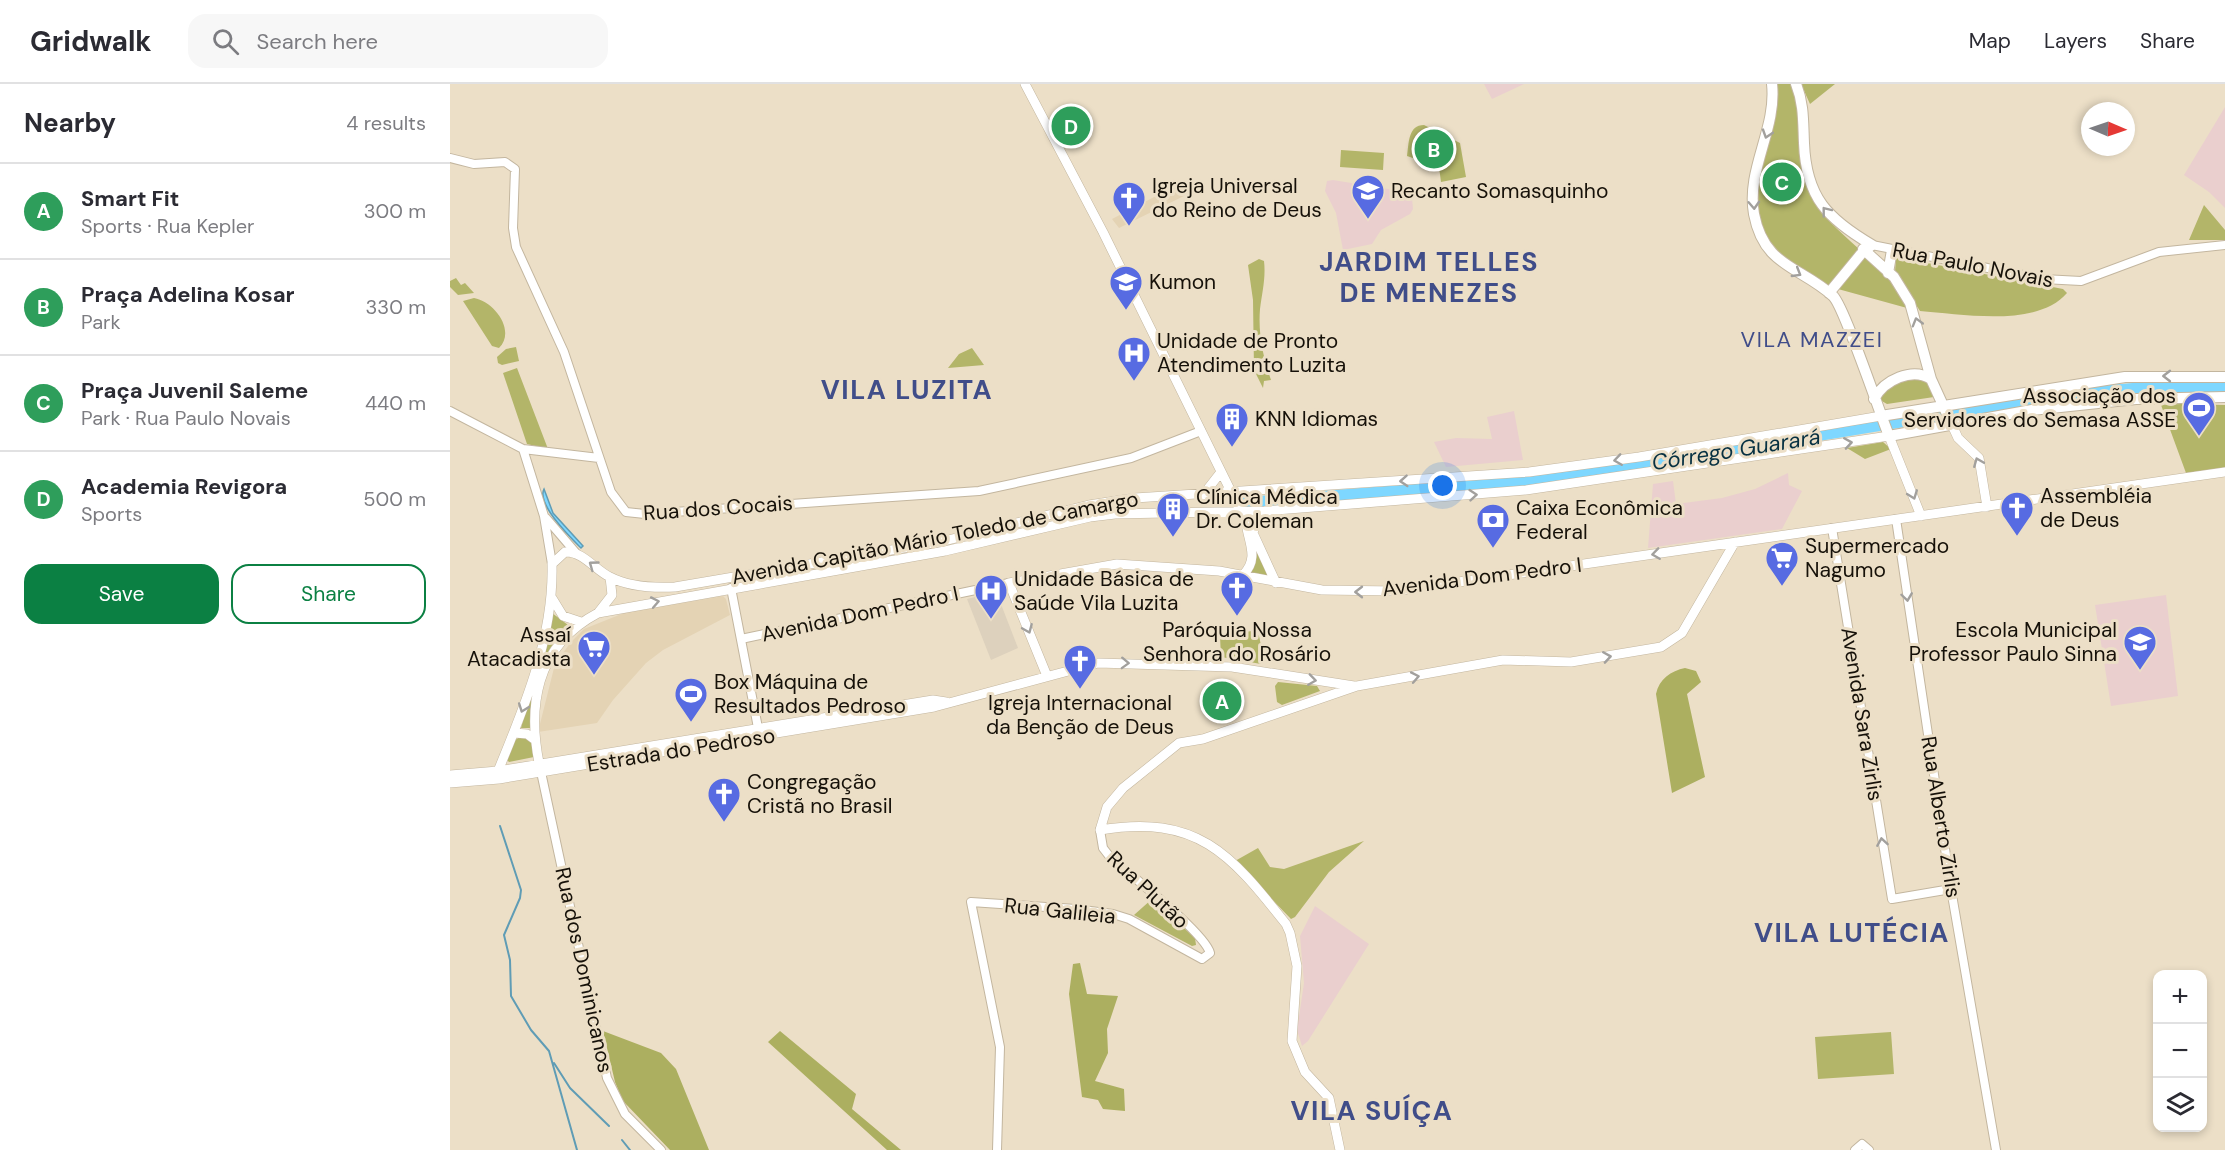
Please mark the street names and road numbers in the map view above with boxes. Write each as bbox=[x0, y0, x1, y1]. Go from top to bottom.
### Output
street label: Rua Paulo Novais bbox=[1890, 236, 2056, 294]
street label: Avenida Capitão Mário Toledo de Camargo bbox=[729, 485, 1141, 591]
street label: Rua dos Cocais bbox=[642, 489, 794, 527]
street label: Avenida Dom Pedro I bbox=[1381, 551, 1583, 603]
street label: Avenida Dom Pedro I bbox=[759, 579, 961, 649]
street label: Avenida Sara Zirlis bbox=[1834, 625, 1890, 803]
street label: Estrada do Pedroso bbox=[585, 721, 777, 779]
street label: Rua Alberto Zirlis bbox=[1914, 734, 1968, 900]
street label: Rua Plutão bbox=[1101, 845, 1195, 935]
street label: Rua dos Dominicanos bbox=[549, 865, 619, 1075]
street label: Rua Galileia bbox=[1003, 891, 1117, 931]

